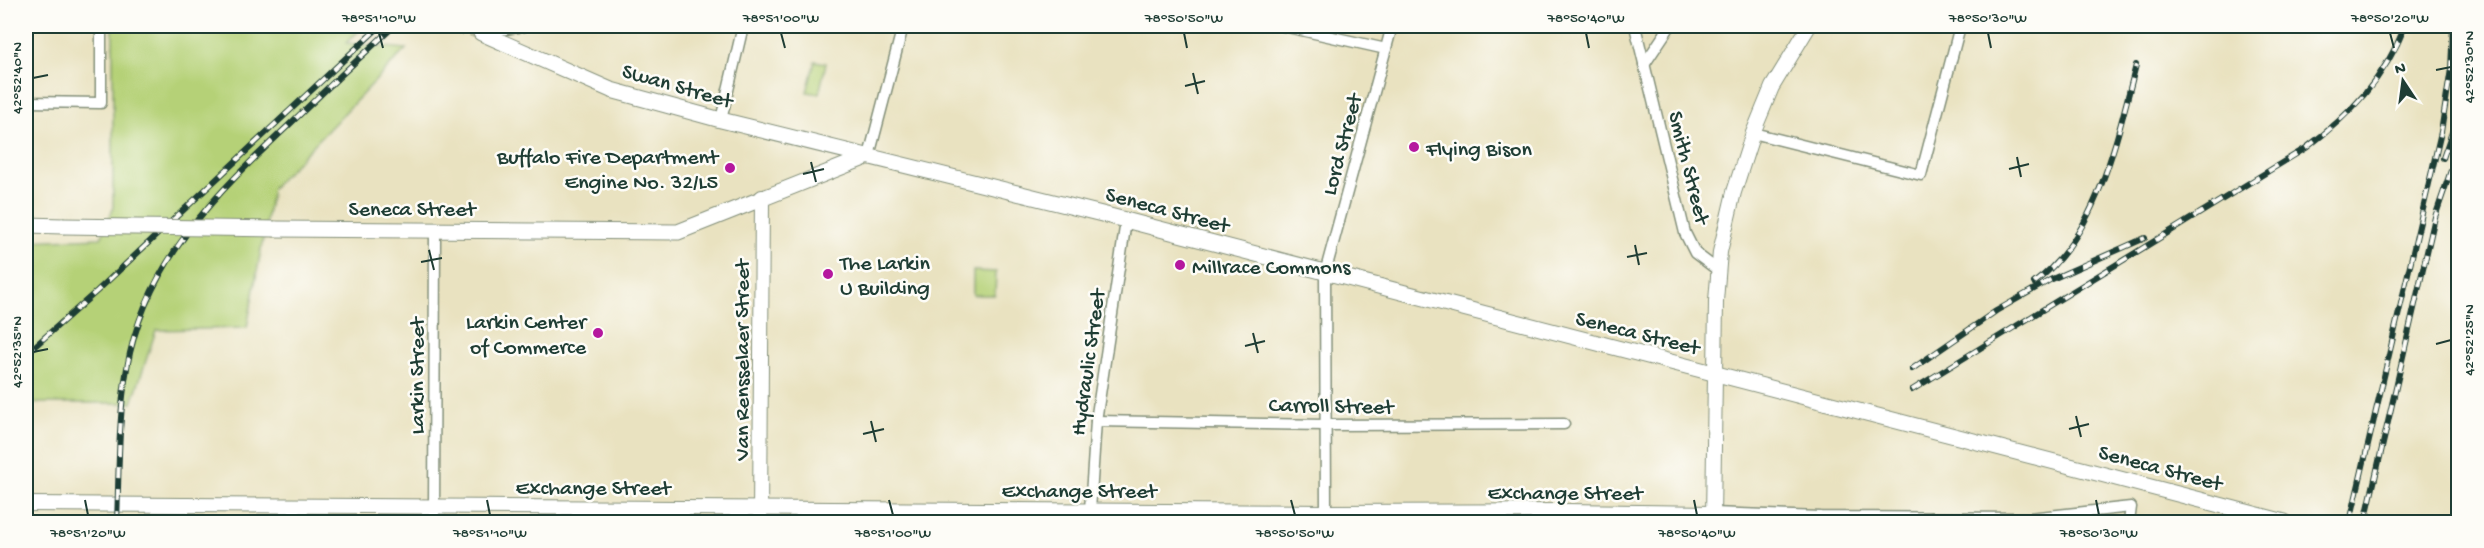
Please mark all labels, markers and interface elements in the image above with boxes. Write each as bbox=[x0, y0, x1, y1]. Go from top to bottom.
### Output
text: 78°51'10"W bbox=[341, 10, 416, 28]
text: 78°51'00"W bbox=[742, 10, 820, 28]
text: 78°50'50"W bbox=[1144, 10, 1223, 28]
text: 78°50'40"W bbox=[1546, 10, 1625, 28]
text: 78°50'30"W bbox=[1948, 10, 2027, 28]
text: 78°50'20"W bbox=[2350, 10, 2429, 28]
text: 42°52'30"N bbox=[2461, 31, 2479, 103]
text: 42°52'40"N bbox=[9, 42, 27, 114]
north arrow bbox=[2373, 51, 2433, 111]
text: N bbox=[2393, 59, 2408, 80]
street label: Swan Street bbox=[619, 60, 737, 117]
street label: Lord Street bbox=[1318, 89, 1370, 199]
street label: Smith Street bbox=[1661, 109, 1714, 229]
place label: Flying Bison bbox=[1425, 138, 1532, 164]
marker: Flying Bison bbox=[1407, 140, 1421, 154]
place label: Buffalo Fire Department Engine No. 32/L5 bbox=[496, 146, 720, 197]
marker: Buffalo Fire Department Engine No. 32/L5 bbox=[723, 161, 737, 175]
street label: Seneca Street bbox=[1102, 183, 1234, 241]
street label: Seneca Street bbox=[349, 198, 477, 224]
place label: The Larkin U Building bbox=[838, 252, 930, 303]
place label: Millrace Commons bbox=[1192, 256, 1351, 282]
street label: Van Rensselaer Street bbox=[731, 257, 757, 462]
marker: Millrace Commons bbox=[1173, 258, 1187, 272]
marker: The Larkin U Building bbox=[821, 267, 835, 281]
street label: Hydraulic Street bbox=[1067, 286, 1113, 437]
text: 42°52'25"N bbox=[2461, 304, 2479, 376]
street label: Seneca Street bbox=[1572, 307, 1704, 363]
place label: Larkin Center of Commerce bbox=[466, 311, 588, 362]
text: 42°52'35"N bbox=[9, 316, 27, 388]
street label: Larkin Street bbox=[406, 316, 432, 434]
marker: Larkin Center of Commerce bbox=[591, 326, 605, 340]
street label: Carroll Street bbox=[1268, 394, 1396, 422]
street label: Seneca Street bbox=[2095, 441, 2227, 499]
street label: Exchange Street bbox=[516, 477, 673, 503]
street label: Exchange Street bbox=[1002, 480, 1159, 506]
street label: Exchange Street bbox=[1488, 482, 1645, 508]
text: 78°51'20"W bbox=[49, 525, 126, 543]
text: 78°51'10"W bbox=[452, 525, 527, 543]
text: 78°51'00"W bbox=[854, 525, 932, 543]
text: 78°50'50"W bbox=[1255, 525, 1334, 543]
text: 78°50'40"W bbox=[1657, 525, 1736, 543]
text: 78°50'30"W bbox=[2059, 525, 2138, 543]

